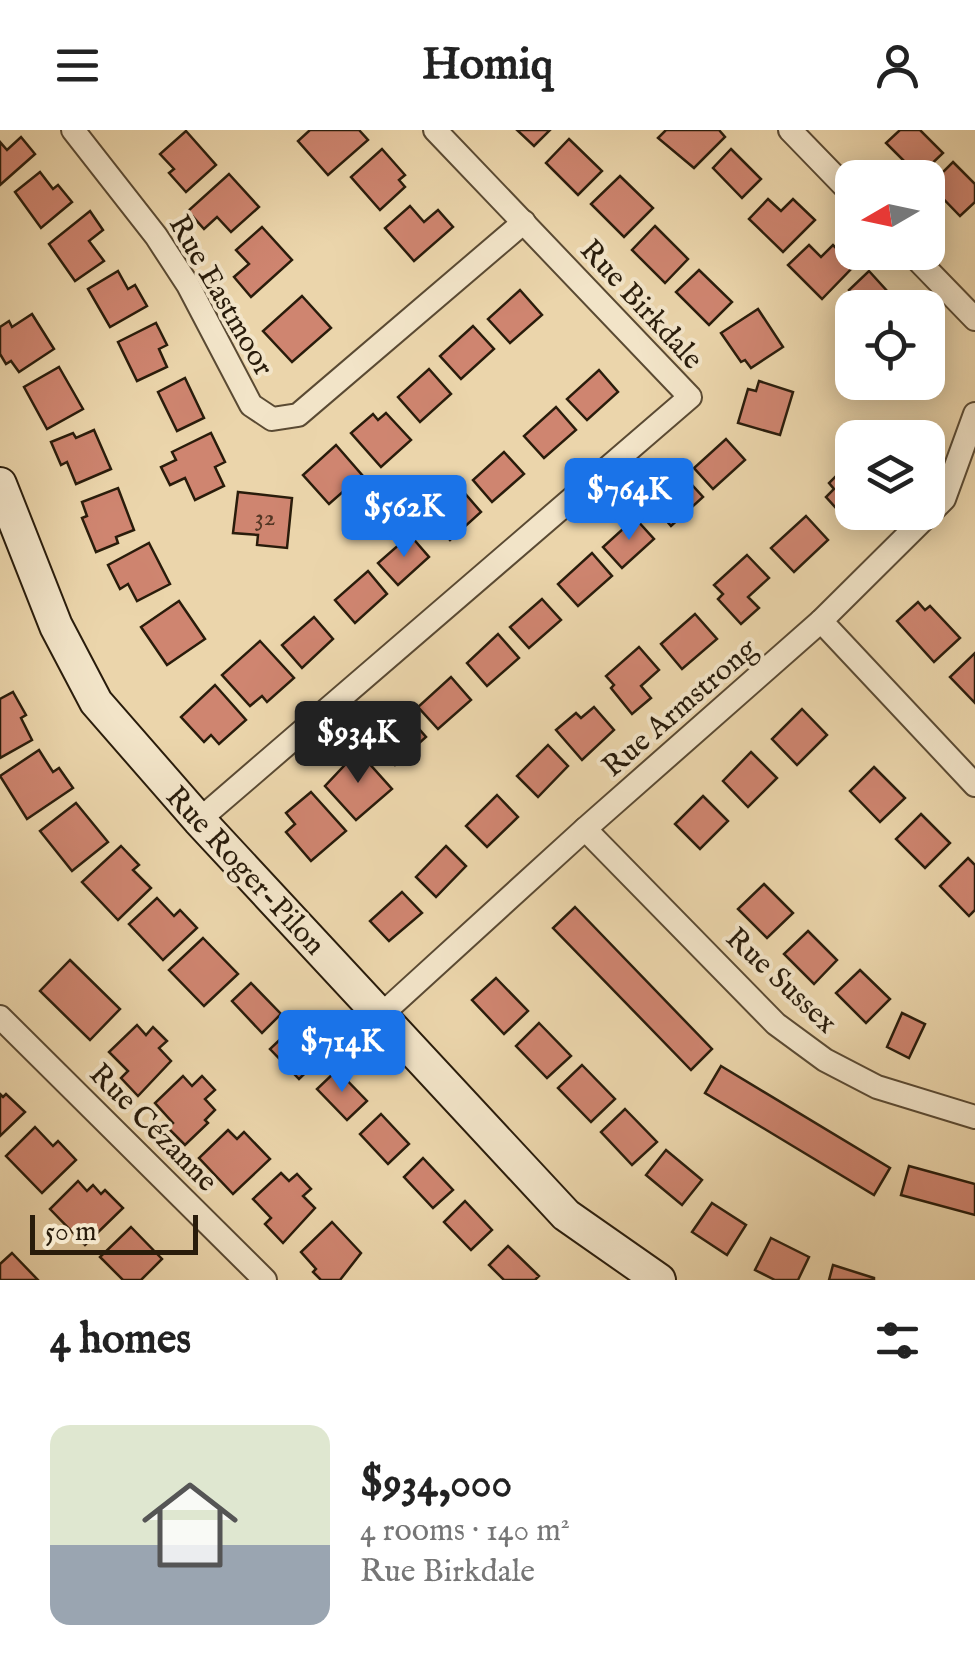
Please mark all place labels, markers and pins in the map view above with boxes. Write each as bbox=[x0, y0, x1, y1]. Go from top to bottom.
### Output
pin: $764K bbox=[559, 458, 699, 543]
pin: $562K bbox=[334, 475, 474, 560]
pin: $934K bbox=[288, 701, 428, 786]
pin: $714K bbox=[272, 1010, 412, 1095]

